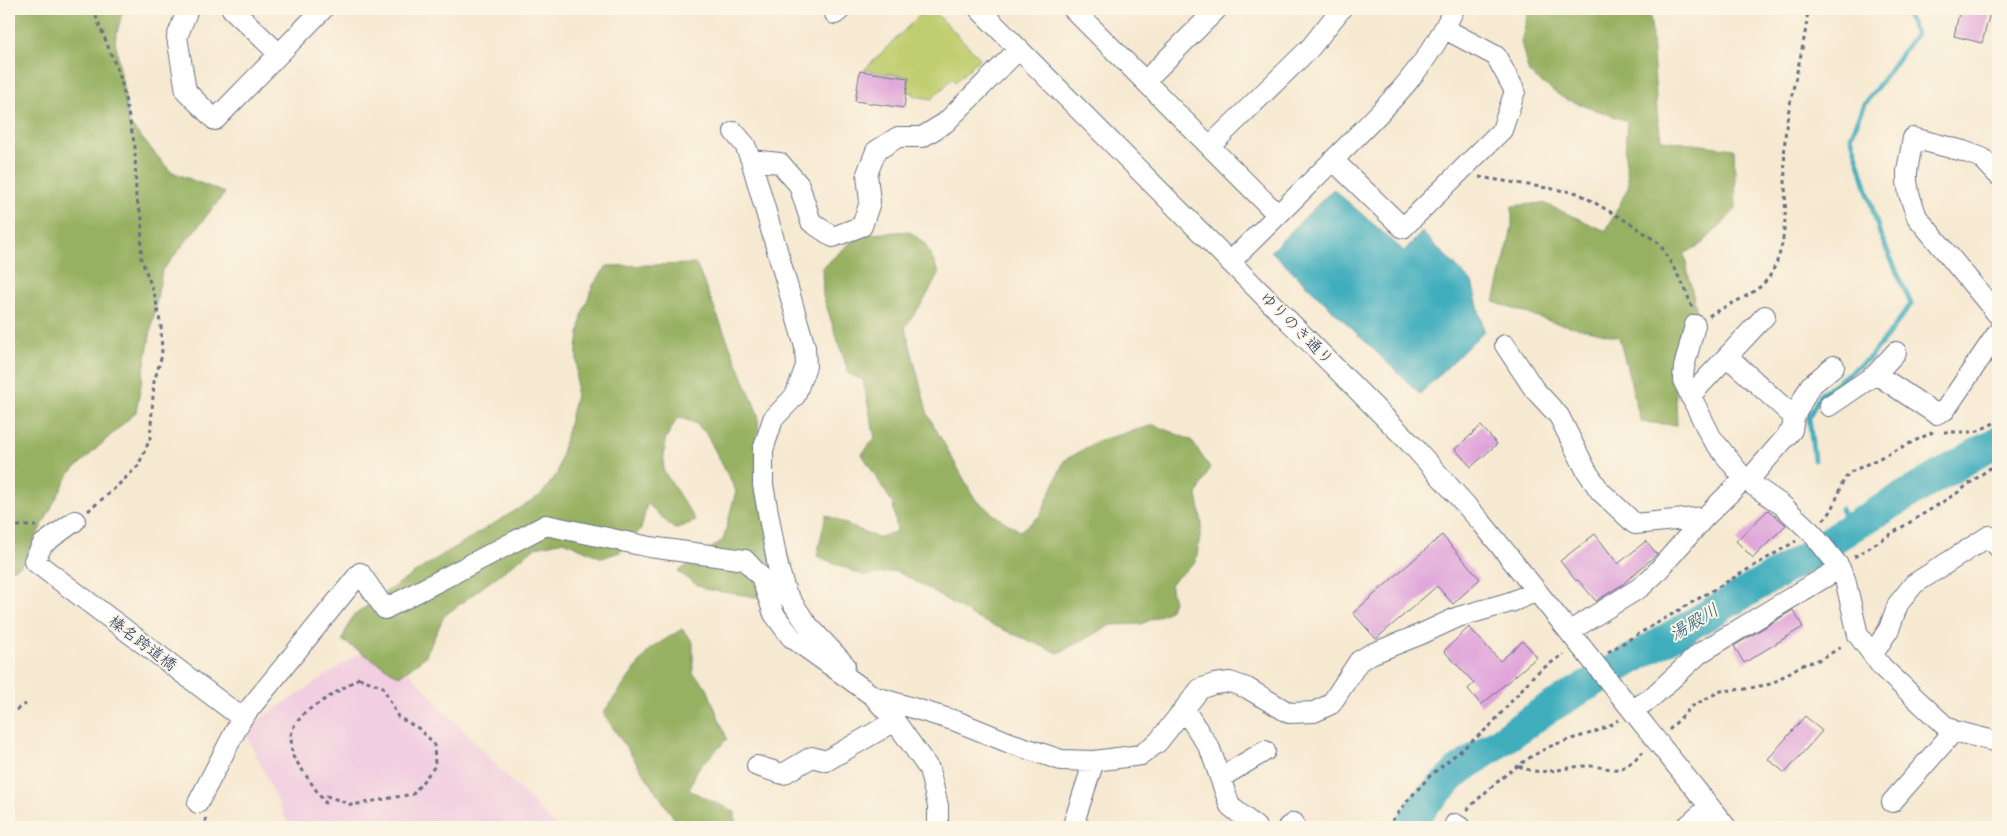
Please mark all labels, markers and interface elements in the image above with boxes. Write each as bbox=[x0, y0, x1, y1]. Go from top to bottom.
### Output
street label: ゆりのき通り bbox=[1253, 284, 1341, 372]
water label: 湯殿川 bbox=[1663, 594, 1725, 650]
street label: 榛名跨道橋 bbox=[102, 607, 184, 679]

